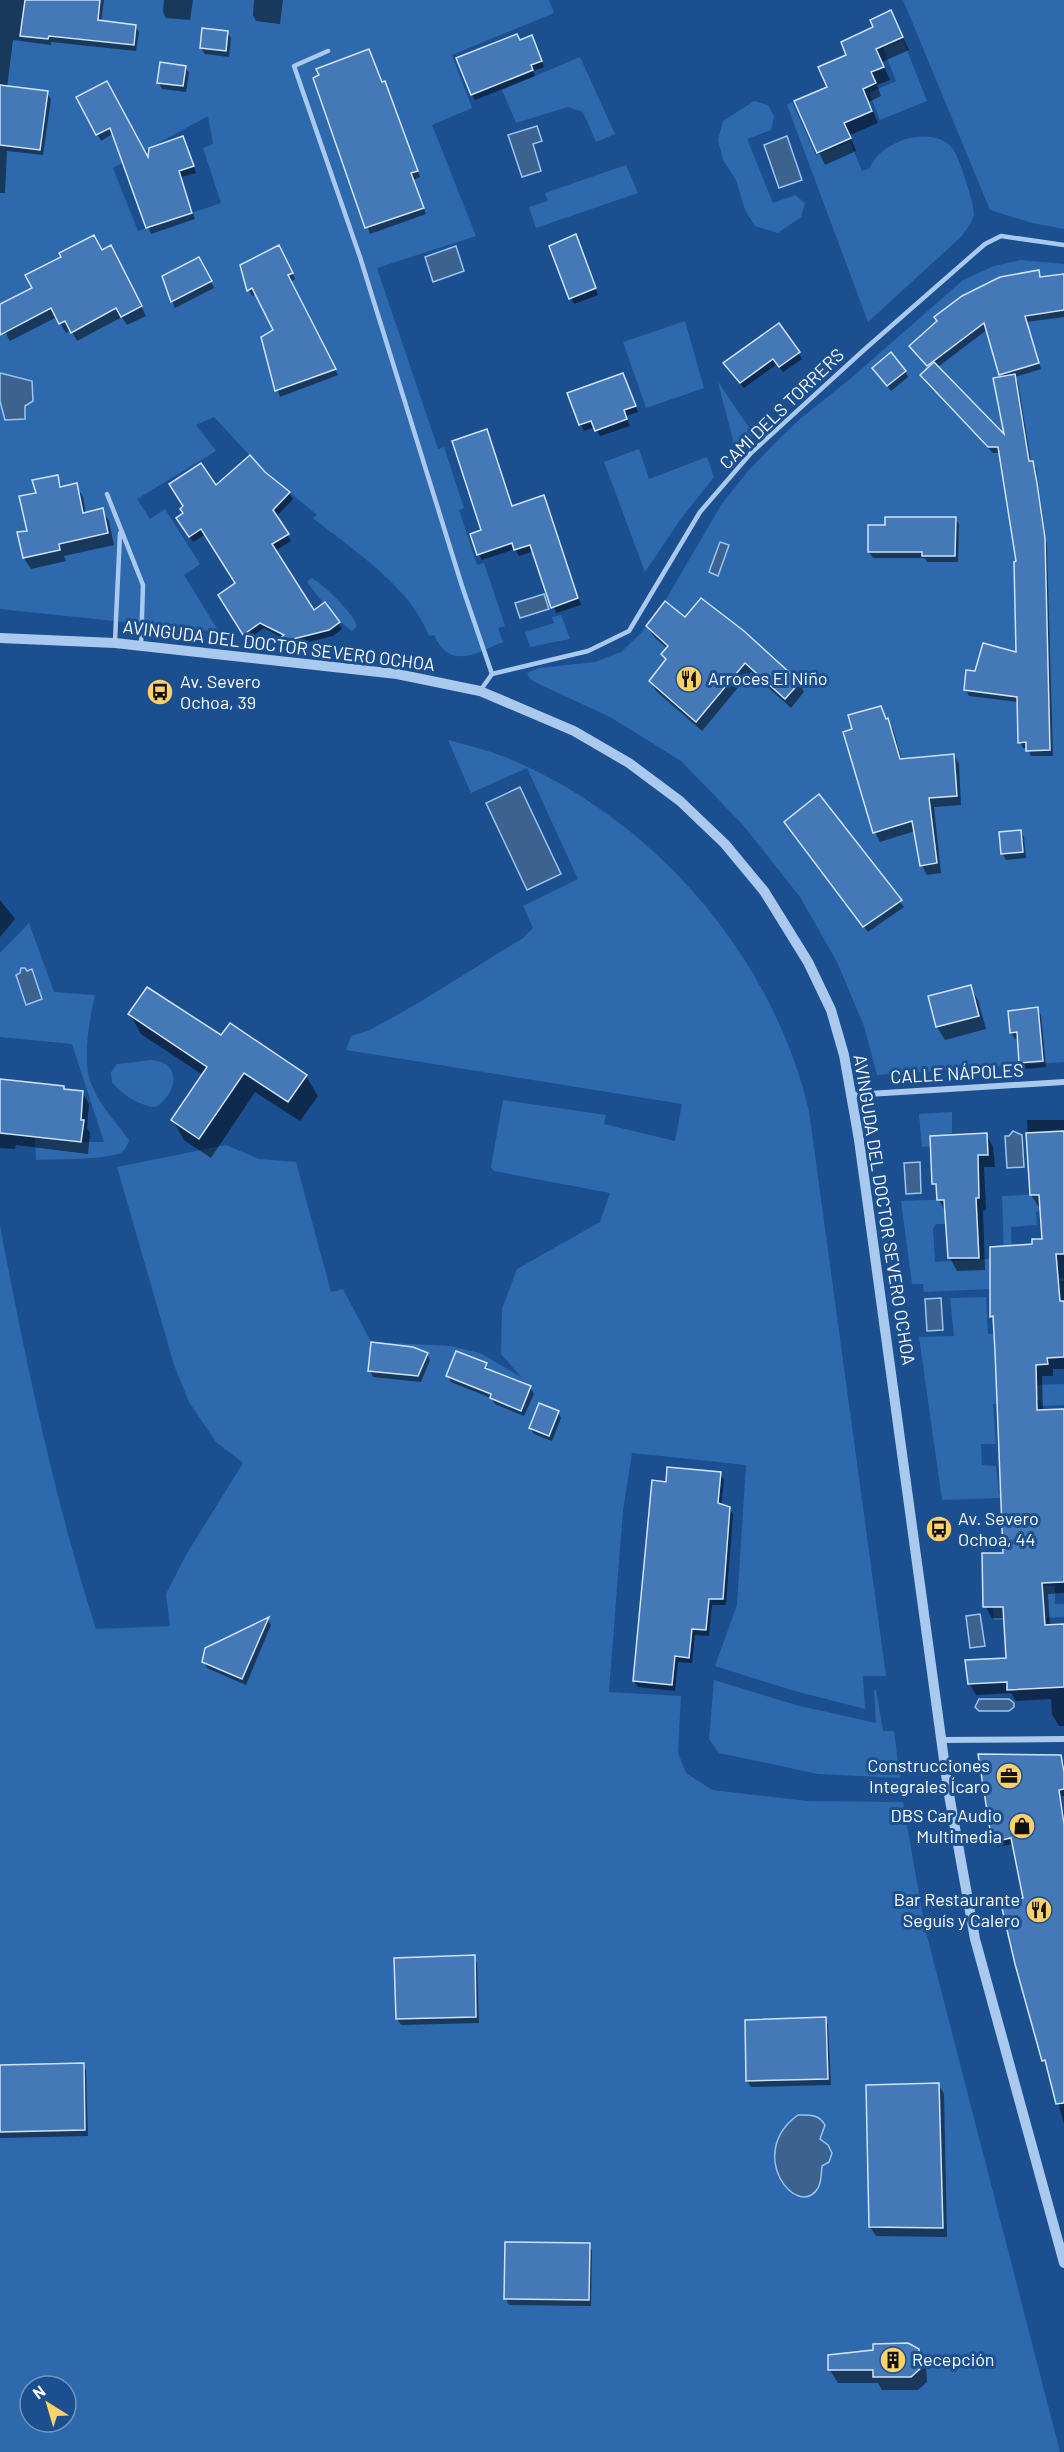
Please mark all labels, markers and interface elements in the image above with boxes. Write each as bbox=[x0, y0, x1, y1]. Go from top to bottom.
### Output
street label: CAMI DELS TORRERS bbox=[715, 343, 848, 473]
street label: AVINGUDA DEL DOCTOR SEVERO OCHOA bbox=[122, 615, 436, 675]
restaurant icon: Arroces El Niño bbox=[674, 664, 704, 694]
place label: Arroces El Niño bbox=[708, 667, 828, 689]
place label: Av. Severo Ochoa, 39 bbox=[180, 670, 261, 713]
bus stop icon: Av. Severo Ochoa, 39 bbox=[145, 677, 175, 707]
street label: AVINGUDA DEL DOCTOR SEVERO OCHOA bbox=[850, 1053, 920, 1367]
street label: CALLE NÁPOLES bbox=[890, 1059, 1024, 1087]
place label: Av. Severo Ochoa, 44 bbox=[958, 1507, 1039, 1550]
bus stop icon: Av. Severo Ochoa, 44 bbox=[924, 1514, 954, 1544]
place label: Construcciones Integrales Ícaro bbox=[867, 1754, 990, 1797]
office icon: Construcciones Integrales Ícaro bbox=[994, 1761, 1024, 1791]
place label: DBS Car Audio Multimedia bbox=[891, 1804, 1002, 1847]
shop icon: DBS Car Audio Multimedia bbox=[1007, 1811, 1037, 1841]
place label: Bar Restaurante Seguís y Calero bbox=[894, 1888, 1020, 1931]
restaurant icon: Bar Restaurante Seguís y Calero bbox=[1024, 1895, 1054, 1925]
building icon: Recepción bbox=[878, 2345, 908, 2375]
place label: Recepción bbox=[912, 2348, 995, 2370]
north arrow bbox=[18, 2374, 78, 2434]
text: N bbox=[29, 2381, 49, 2402]

